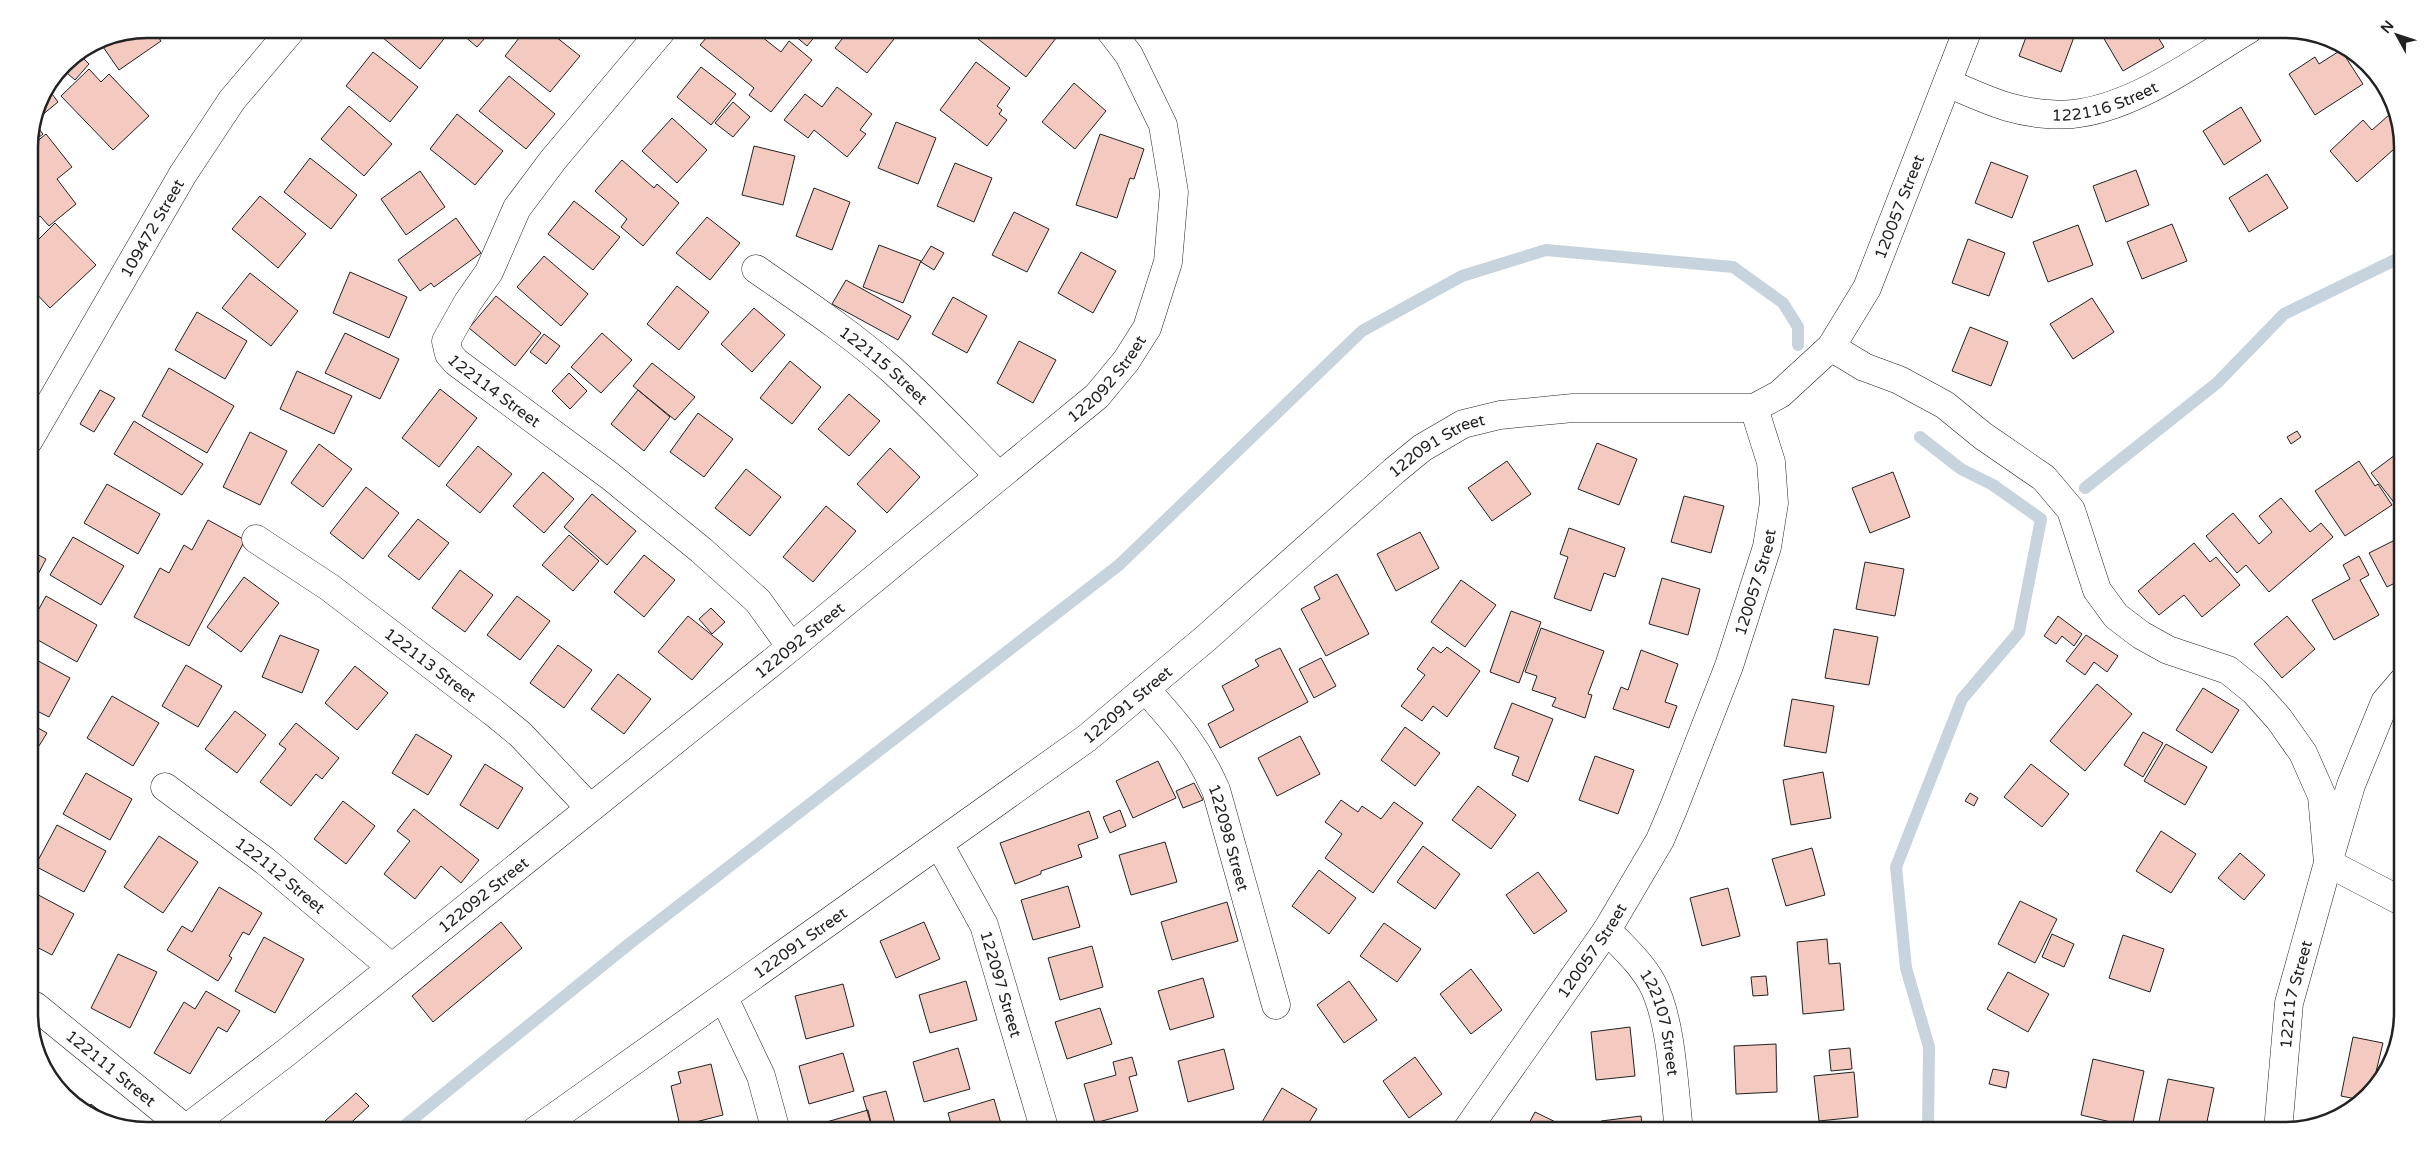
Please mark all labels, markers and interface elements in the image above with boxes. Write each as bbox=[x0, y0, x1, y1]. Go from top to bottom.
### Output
north arrow bbox=[2372, 10, 2422, 60]
text: N bbox=[2377, 17, 2398, 37]
street label: 122116 Street bbox=[2051, 77, 2162, 126]
street label: 120057 Street bbox=[1870, 152, 1929, 262]
street label: 109472 Street bbox=[116, 176, 189, 281]
street label: 122115 Street bbox=[835, 322, 932, 409]
street label: 122092 Street bbox=[1063, 332, 1151, 427]
street label: 122114 Street bbox=[443, 350, 544, 432]
street label: 122091 Street bbox=[1385, 410, 1487, 482]
street label: 120057 Street bbox=[1730, 528, 1781, 638]
street label: 122092 Street bbox=[751, 598, 849, 683]
street label: 122113 Street bbox=[380, 624, 480, 707]
street label: 122091 Street bbox=[1079, 662, 1176, 748]
street label: 122098 Street bbox=[1204, 781, 1253, 894]
street label: 122112 Street bbox=[231, 833, 329, 918]
street label: 122092 Street bbox=[434, 853, 533, 938]
street label: 120057 Street bbox=[1553, 900, 1632, 1002]
street label: 122091 Street bbox=[750, 903, 851, 983]
street label: 122097 Street bbox=[975, 928, 1026, 1040]
street label: 122117 Street bbox=[2276, 938, 2317, 1049]
street label: 122107 Street bbox=[1635, 965, 1683, 1077]
street label: 122111 Street bbox=[61, 1026, 159, 1111]

